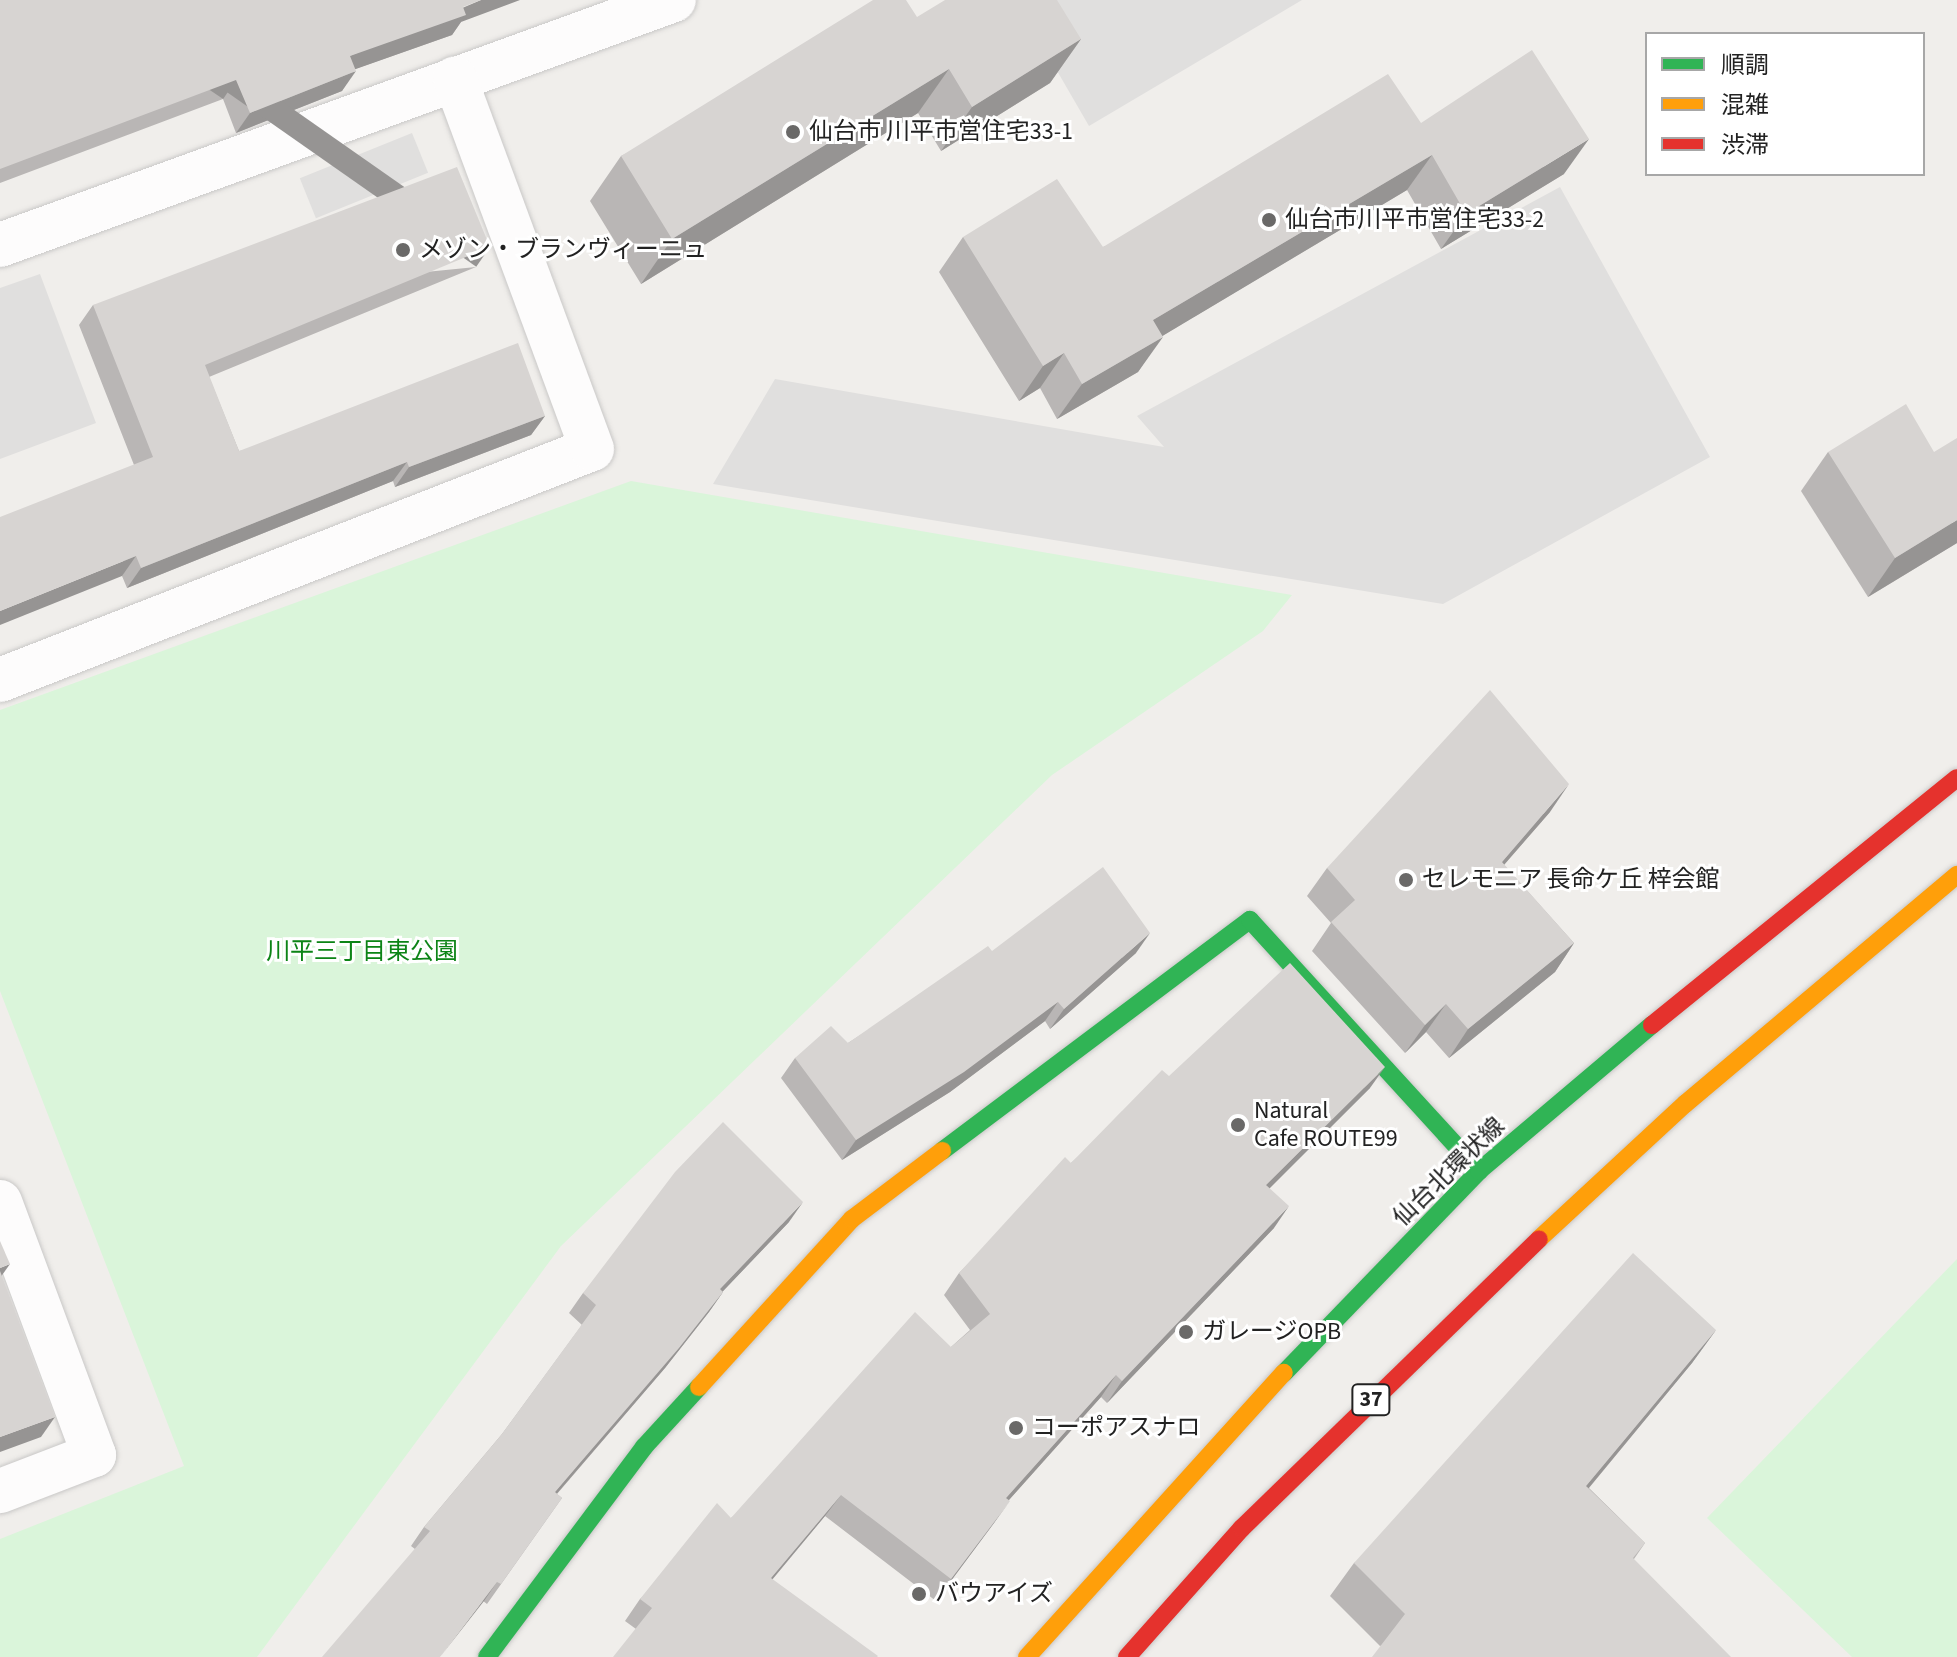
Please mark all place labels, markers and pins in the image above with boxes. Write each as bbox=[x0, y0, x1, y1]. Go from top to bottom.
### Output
place label: 仙台市 川平市営住宅33-1 bbox=[809, 118, 1073, 146]
marker: 仙台市 川平市営住宅33-1 bbox=[784, 123, 802, 141]
place label: 仙台市川平市営住宅33-2 bbox=[1285, 206, 1544, 234]
marker: 仙台市川平市営住宅33-2 bbox=[1260, 211, 1278, 229]
place label: メゾン・ブランヴィーニュ bbox=[419, 236, 707, 264]
marker: メゾン・ブランヴィーニュ bbox=[394, 241, 412, 259]
place label: セレモニア 長命ケ丘 梓会館 bbox=[1422, 866, 1720, 894]
marker: セレモニア 長命ケ丘 梓会館 bbox=[1397, 871, 1415, 889]
place label: Natural Cafe ROUTE99 bbox=[1254, 1097, 1398, 1153]
marker: Natural Cafe ROUTE99 bbox=[1229, 1116, 1247, 1134]
place label: ガレージOPB bbox=[1202, 1318, 1342, 1346]
marker: ガレージOPB bbox=[1177, 1323, 1195, 1341]
place label: コーポアスナロ bbox=[1032, 1414, 1200, 1442]
marker: コーポアスナロ bbox=[1007, 1419, 1025, 1437]
place label: バウアイズ bbox=[935, 1580, 1055, 1608]
marker: バウアイズ bbox=[910, 1585, 928, 1603]

